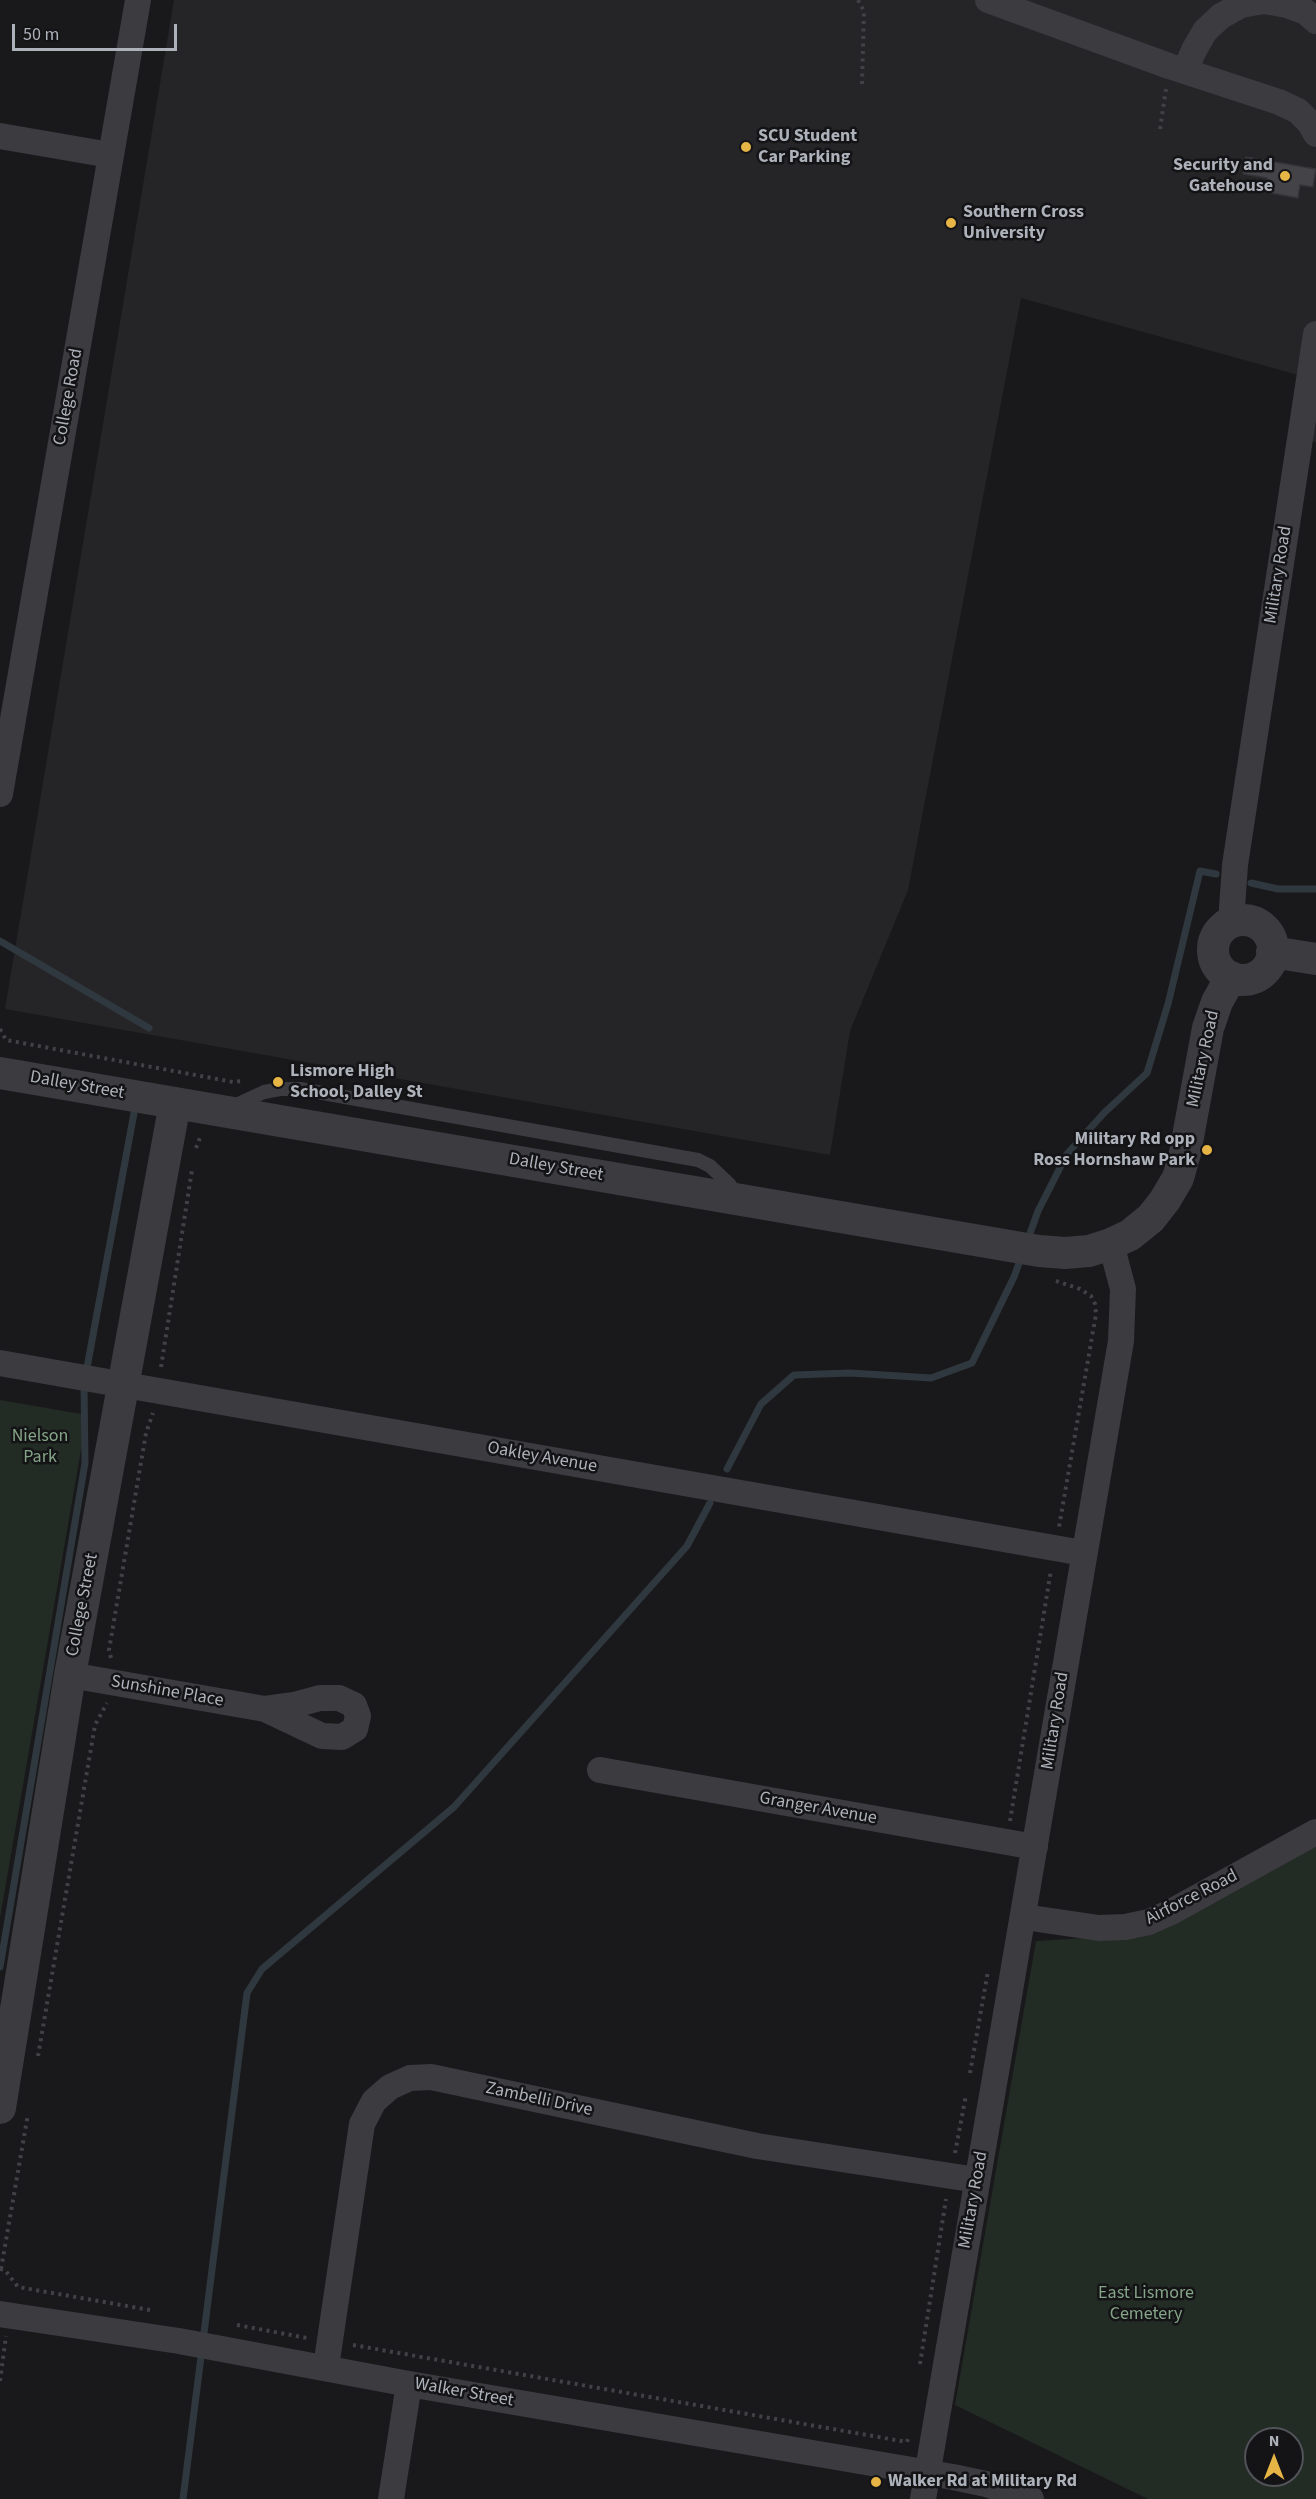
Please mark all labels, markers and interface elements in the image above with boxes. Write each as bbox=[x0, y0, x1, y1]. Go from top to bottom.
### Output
scale bar bbox=[15, 12, 180, 50]
text: 50 m bbox=[23, 22, 59, 47]
place label: SCU Student Car Parking bbox=[758, 126, 857, 168]
marker: SCU Student Car Parking bbox=[739, 140, 753, 154]
place label: Security and Gatehouse bbox=[1173, 155, 1273, 198]
marker: Security and Gatehouse bbox=[1278, 169, 1292, 183]
place label: Southern Cross University bbox=[963, 202, 1084, 244]
marker: Southern Cross University bbox=[944, 216, 958, 230]
street label: College Road bbox=[50, 347, 88, 447]
street label: Military Road bbox=[1261, 525, 1297, 625]
street label: Military Road bbox=[1183, 1009, 1225, 1109]
place label: Lismore High School, Dalley St bbox=[290, 1061, 423, 1104]
street label: Dalley Street bbox=[28, 1067, 126, 1105]
marker: Lismore High School, Dalley St bbox=[271, 1075, 285, 1089]
place label: Military Rd opp Ross Hornshaw Park bbox=[1033, 1129, 1195, 1172]
marker: Military Rd opp Ross Hornshaw Park bbox=[1200, 1143, 1214, 1157]
street label: Dalley Street bbox=[507, 1149, 605, 1187]
park label: Nielson Park bbox=[12, 1426, 68, 1468]
street label: Oakley Avenue bbox=[485, 1438, 599, 1478]
street label: College Street bbox=[62, 1552, 104, 1658]
street label: Sunshine Place bbox=[109, 1671, 225, 1713]
street label: Military Road bbox=[1038, 1671, 1074, 1771]
street label: Granger Avenue bbox=[758, 1788, 878, 1830]
street label: Airforce Road bbox=[1142, 1866, 1242, 1930]
street label: Zambelli Drive bbox=[484, 2078, 594, 2122]
street label: Military Road bbox=[955, 2150, 993, 2250]
park label: East Lismore Cemetery bbox=[1098, 2283, 1194, 2326]
street label: Walker Street bbox=[413, 2374, 515, 2412]
north arrow bbox=[1244, 2427, 1304, 2487]
text: N bbox=[1269, 2430, 1279, 2452]
place label: Walker Rd at Military Rd bbox=[888, 2471, 1077, 2493]
marker: Walker Rd at Military Rd bbox=[869, 2475, 883, 2489]

